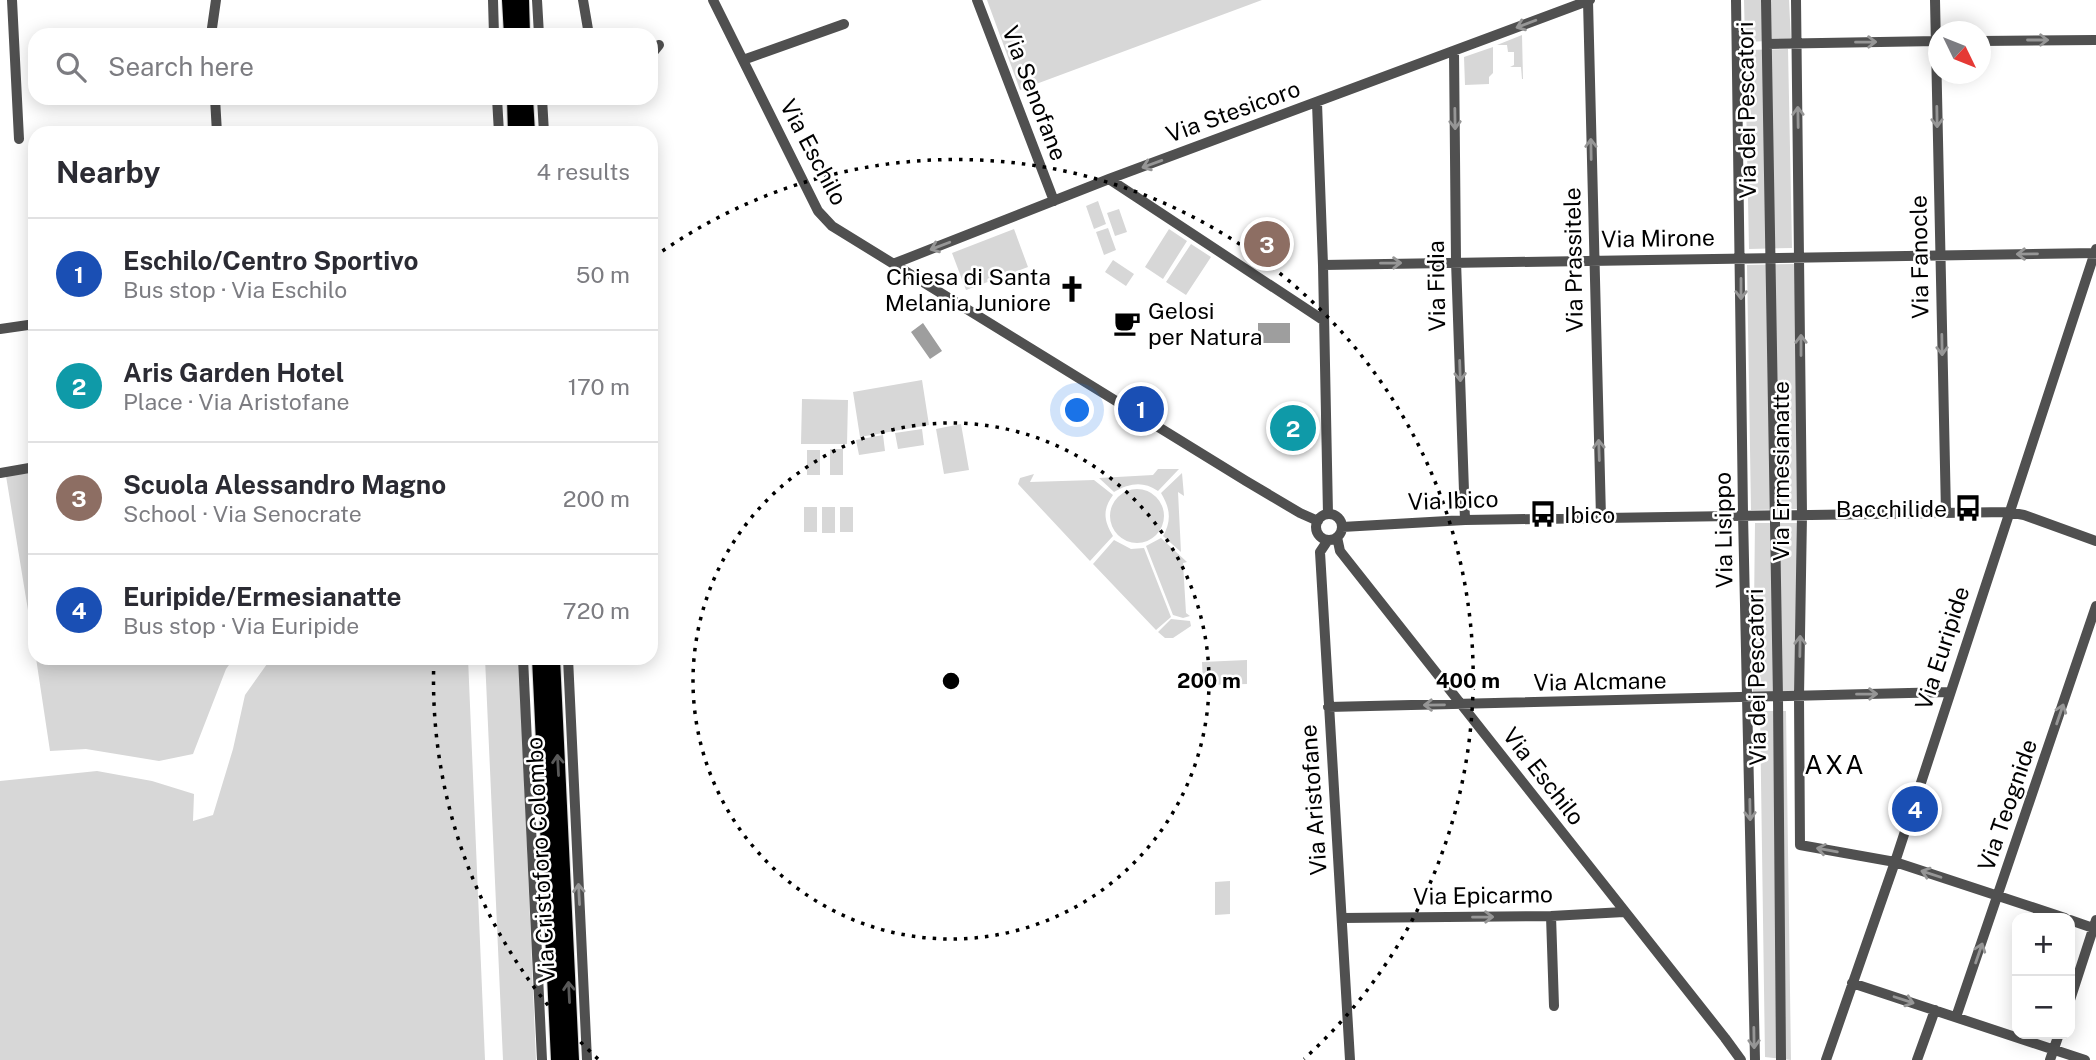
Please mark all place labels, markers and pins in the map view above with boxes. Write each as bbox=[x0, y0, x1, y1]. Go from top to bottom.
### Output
pin: 3 bbox=[1244, 218, 1290, 270]
place label: Chiesa di Santa Melania Juniore bbox=[885, 263, 1051, 316]
church icon: Chiesa di Santa Melania Juniore bbox=[1057, 274, 1087, 304]
place label: Gelosi per Natura bbox=[1148, 297, 1262, 350]
cafe icon: Gelosi per Natura bbox=[1112, 308, 1142, 338]
pin: 1 bbox=[1118, 383, 1164, 435]
pin: 2 bbox=[1270, 402, 1316, 454]
bus stop icon: Bacchilide bbox=[1953, 493, 1983, 523]
place label: Bacchilide bbox=[1836, 495, 1947, 522]
bus stop icon: Ibico bbox=[1528, 499, 1558, 529]
place label: Ibico bbox=[1564, 501, 1615, 528]
centre of rings bbox=[939, 669, 963, 693]
pin: 4 bbox=[1892, 783, 1938, 835]

